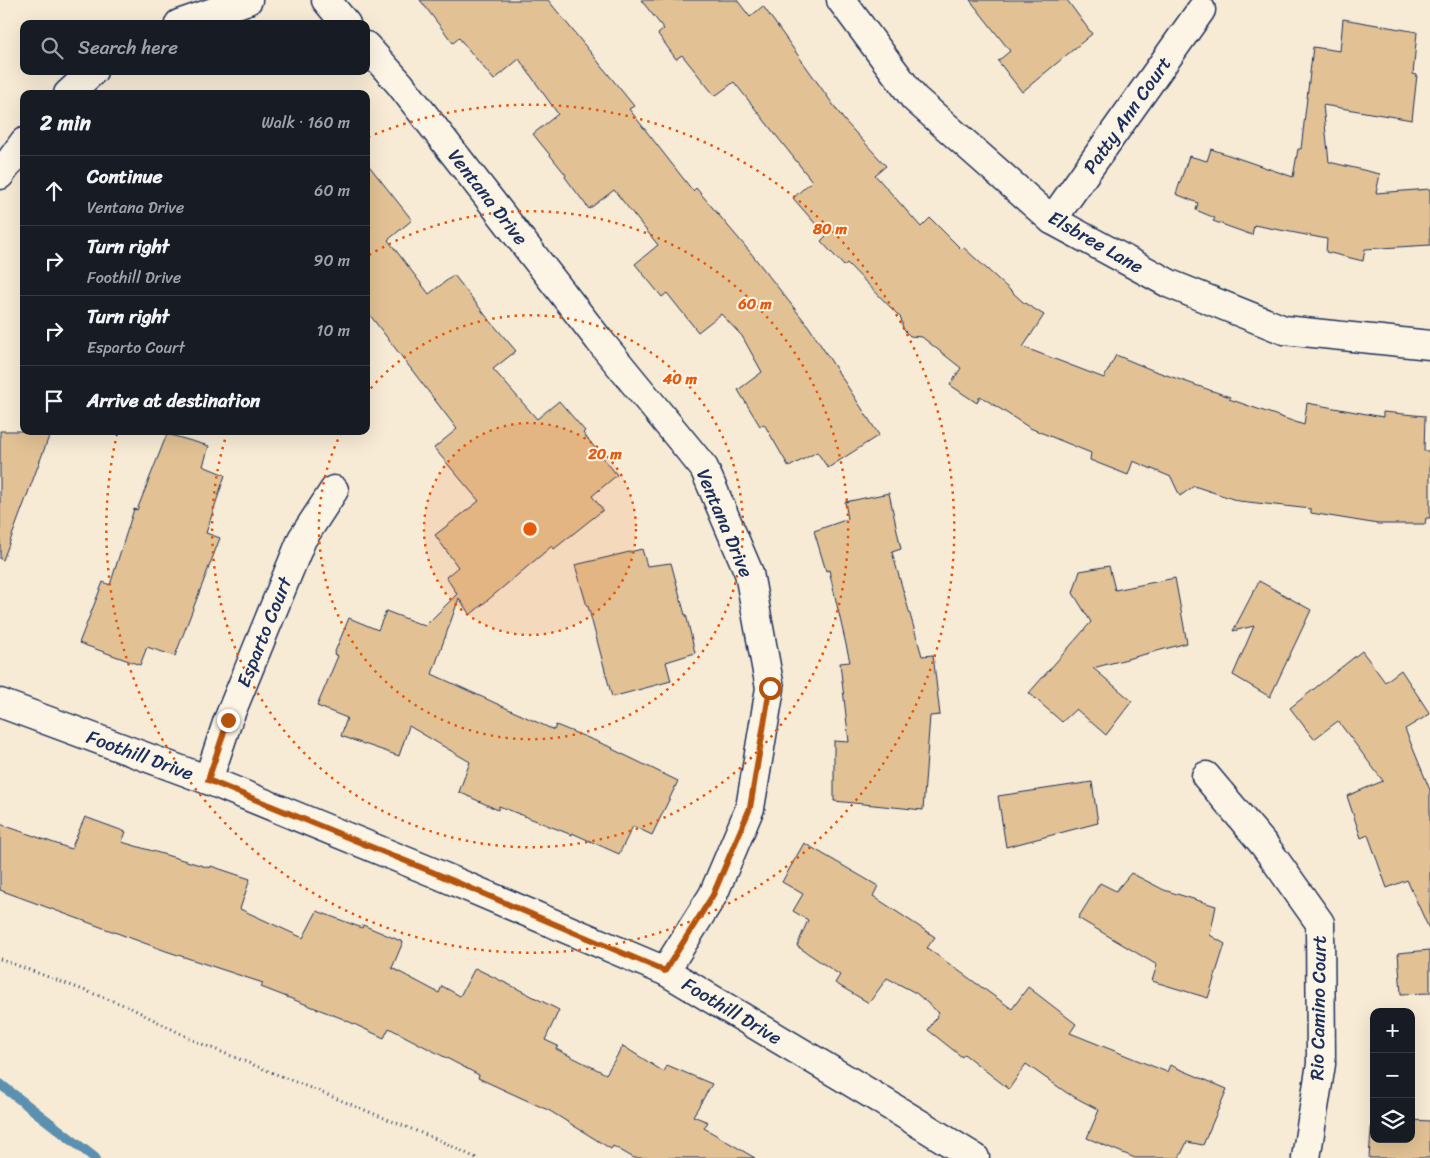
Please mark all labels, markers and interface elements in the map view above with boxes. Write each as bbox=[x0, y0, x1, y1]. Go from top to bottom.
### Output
search box bbox=[20, 20, 370, 75]
text: Search here bbox=[78, 31, 178, 64]
icon: search bbox=[38, 34, 66, 62]
street label: Patty Ann Court bbox=[1074, 49, 1180, 181]
text: 2 min bbox=[40, 104, 91, 142]
text: Walk · 160 m bbox=[261, 108, 350, 137]
street label: Ventana Drive bbox=[439, 141, 537, 253]
text: Continue bbox=[87, 160, 163, 193]
text: 60 m bbox=[314, 176, 350, 205]
icon: ahead bbox=[40, 177, 68, 205]
text: Ventana Drive bbox=[87, 193, 184, 222]
street label: Elsbree Lane bbox=[1042, 201, 1150, 283]
text: 80 m bbox=[812, 216, 847, 242]
text: Turn right bbox=[87, 230, 169, 263]
text: 90 m bbox=[314, 246, 350, 275]
icon: right bbox=[40, 247, 68, 275]
text: Foothill Drive bbox=[87, 263, 181, 292]
text: 60 m bbox=[737, 291, 772, 317]
text: Turn right bbox=[87, 300, 169, 333]
text: 10 m bbox=[317, 316, 350, 345]
icon: right bbox=[40, 317, 68, 345]
text: Esparto Court bbox=[87, 333, 185, 362]
text: 40 m bbox=[662, 366, 698, 392]
text: Arrive at destination bbox=[87, 384, 260, 417]
icon: arrive bbox=[40, 387, 68, 415]
text: 20 m bbox=[587, 441, 622, 467]
street label: Ventana Drive bbox=[687, 463, 763, 583]
centre of rings bbox=[521, 520, 539, 538]
street label: Esparto Court bbox=[227, 571, 302, 692]
route start bbox=[759, 677, 782, 700]
route end bbox=[217, 709, 240, 732]
street label: Foothill Drive bbox=[82, 720, 198, 790]
street label: Rio Camino Court bbox=[1300, 935, 1336, 1081]
street label: Foothill Drive bbox=[676, 968, 789, 1054]
map controls bbox=[1370, 1008, 1415, 1143]
button: + bbox=[1370, 1008, 1415, 1053]
button: − bbox=[1370, 1053, 1415, 1098]
button: layers bbox=[1370, 1098, 1415, 1143]

